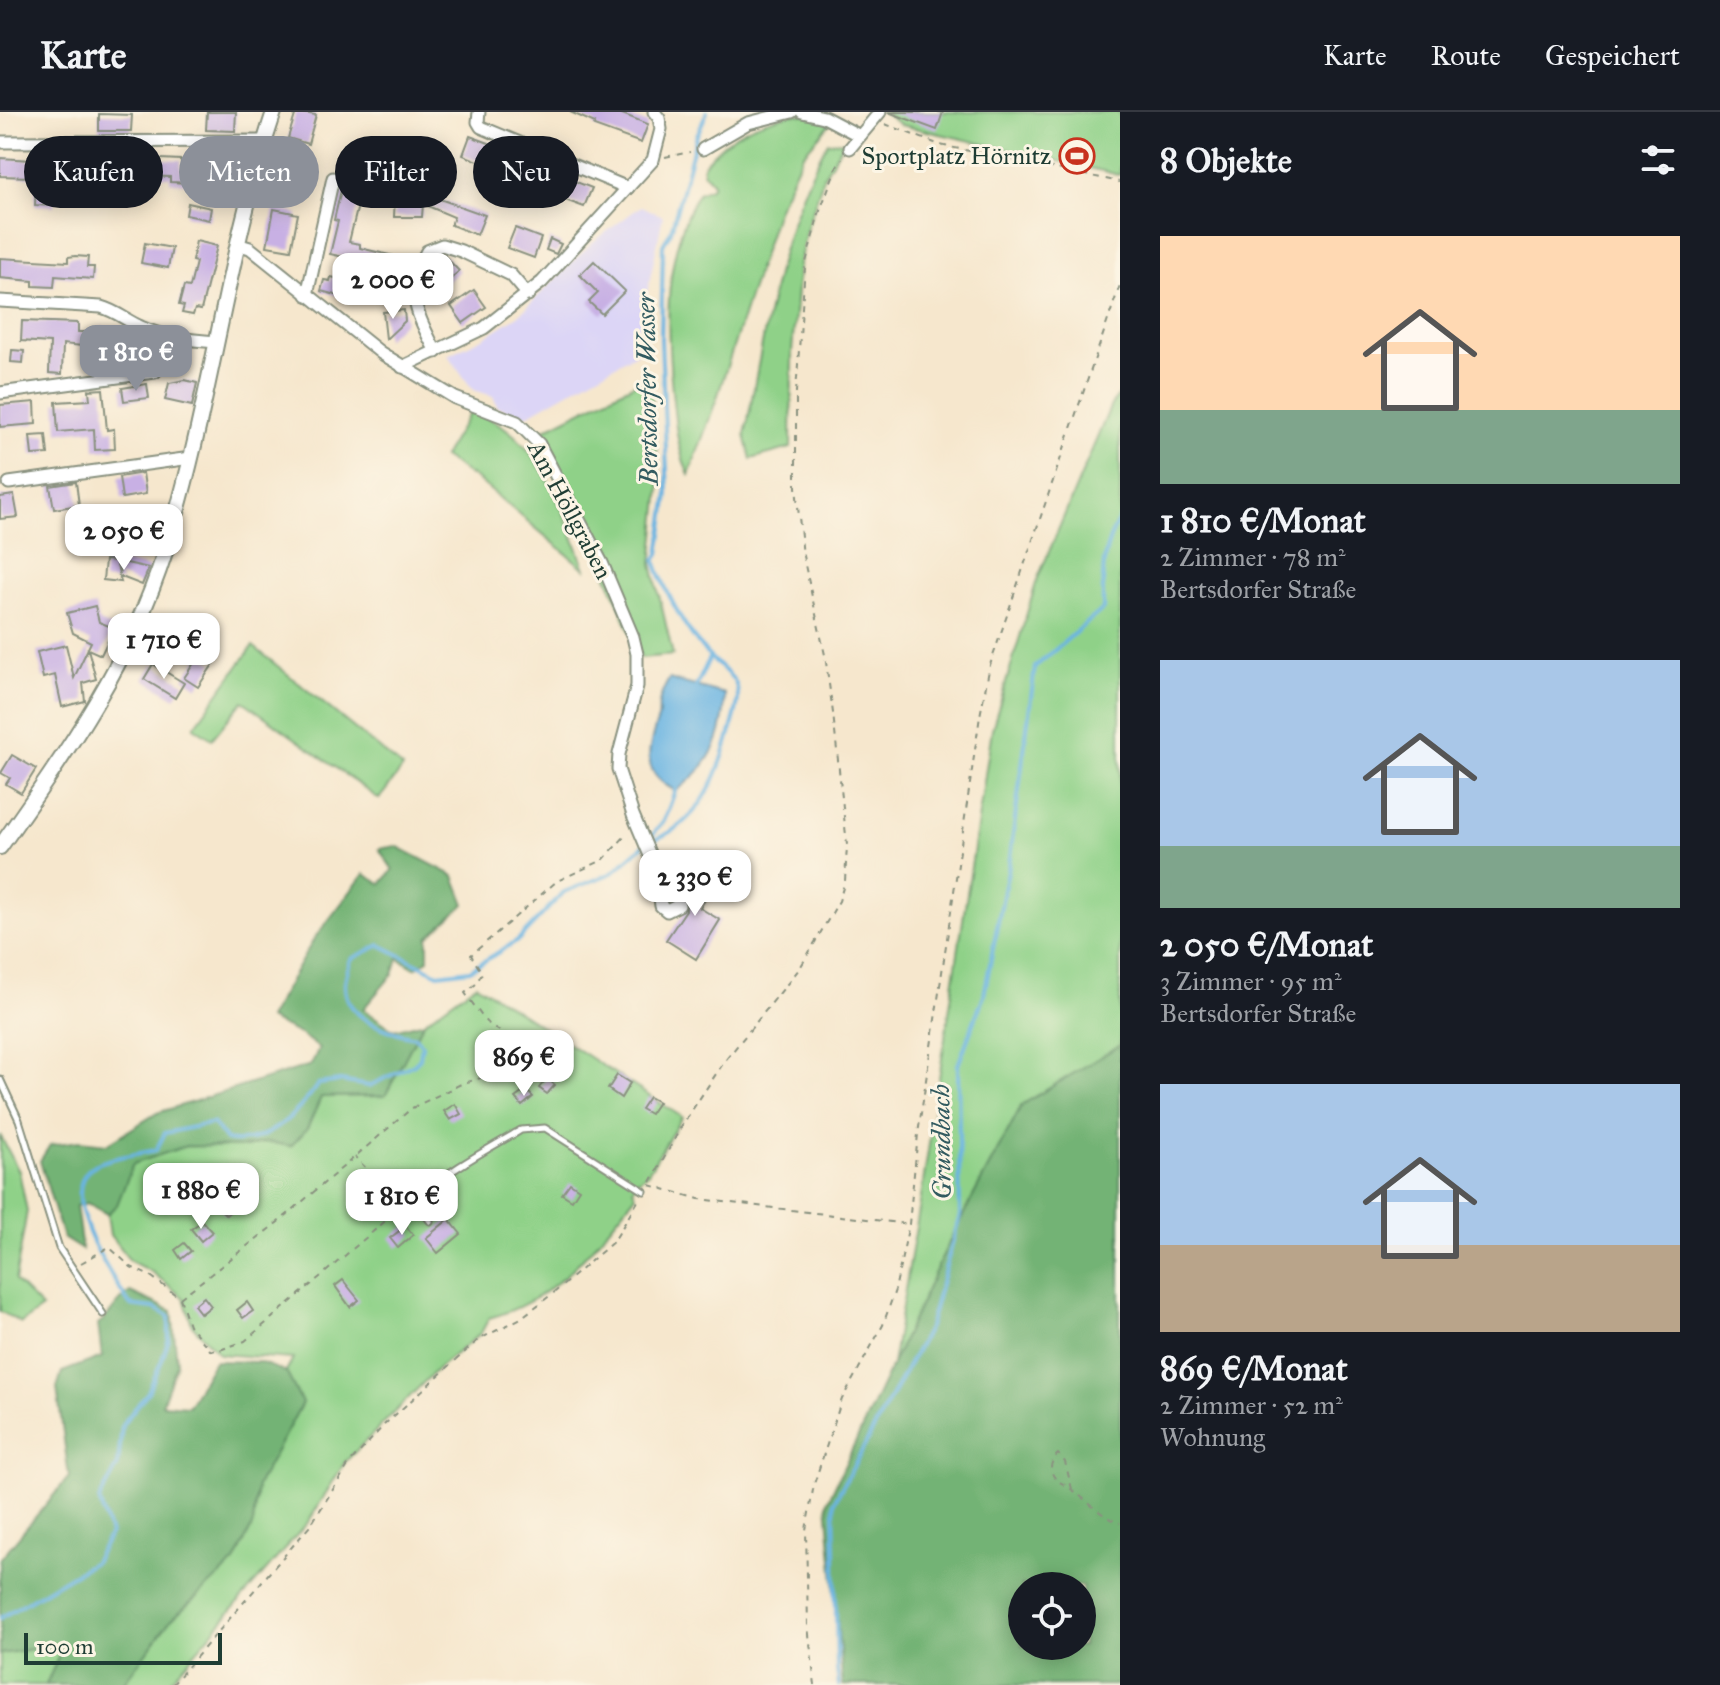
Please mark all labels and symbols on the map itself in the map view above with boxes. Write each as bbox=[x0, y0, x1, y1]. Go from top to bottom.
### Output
sports icon: Sportplatz Hörnitz bbox=[1058, 137, 1096, 175]
place label: Sportplatz Hörnitz bbox=[862, 141, 1051, 171]
pin: 2 000 € bbox=[319, 253, 467, 321]
water label: Bertsdorfer Wasser bbox=[629, 291, 665, 487]
pin: 1 810 € bbox=[62, 325, 210, 393]
street label: Am Höllgraben bbox=[521, 435, 619, 584]
pin: 2 050 € bbox=[50, 504, 198, 572]
pin: 1 710 € bbox=[90, 613, 238, 681]
pin: 2 330 € bbox=[621, 850, 769, 918]
pin: 869 € bbox=[468, 1030, 580, 1098]
water label: Grundbach bbox=[924, 1084, 958, 1200]
pin: 1 880 € bbox=[127, 1163, 275, 1231]
pin: 1 810 € bbox=[328, 1169, 476, 1237]
scale bar bbox=[24, 1629, 222, 1665]

